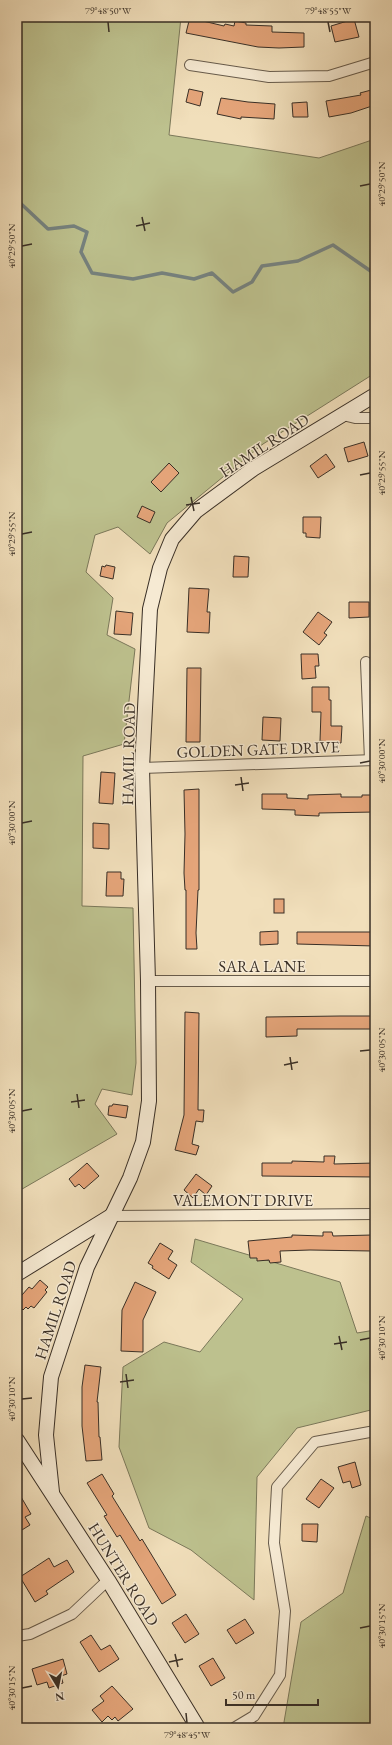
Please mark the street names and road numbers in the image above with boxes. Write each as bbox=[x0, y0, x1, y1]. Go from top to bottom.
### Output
street label: HAMIL ROAD bbox=[215, 409, 313, 482]
street label: HAMIL ROAD bbox=[117, 702, 140, 806]
street label: GOLDEN GATE DRIVE bbox=[176, 736, 340, 763]
street label: SARA LANE bbox=[219, 956, 305, 977]
street label: VALEMONT DRIVE bbox=[173, 1190, 313, 1211]
street label: HAMIL ROAD bbox=[30, 1258, 81, 1362]
street label: HUNTER ROAD bbox=[83, 1519, 164, 1630]

